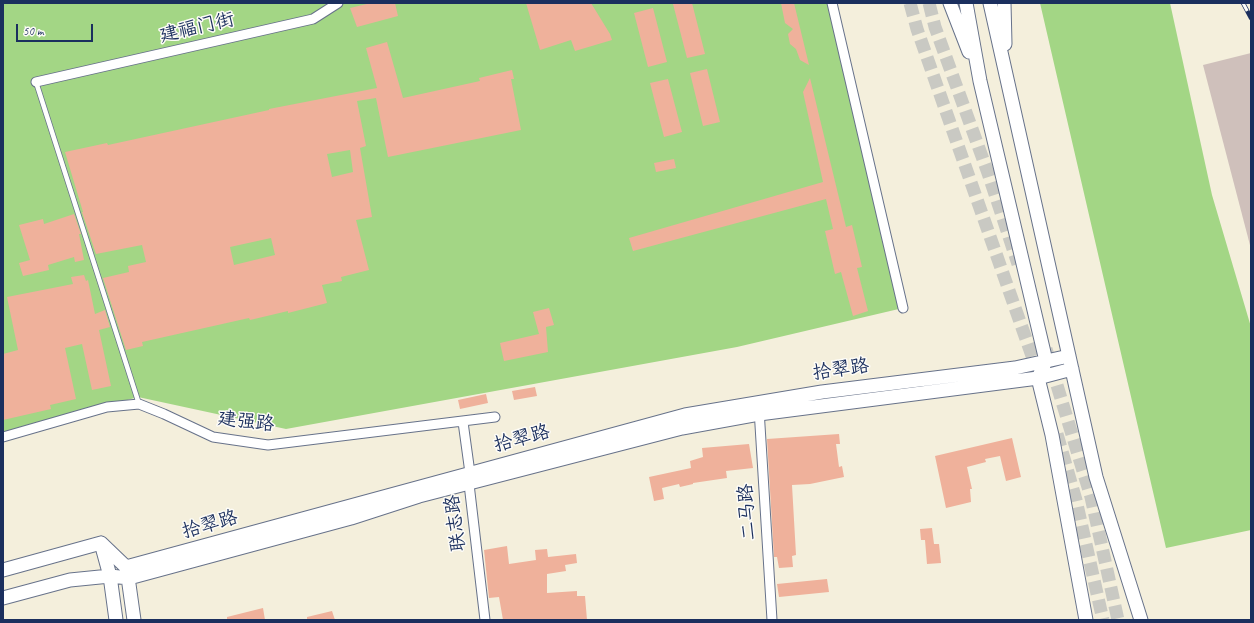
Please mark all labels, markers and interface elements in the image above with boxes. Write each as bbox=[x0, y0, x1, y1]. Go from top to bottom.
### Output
street label: 建福门街 bbox=[157, 8, 237, 48]
scale bar bbox=[18, 16, 95, 42]
text: 50 m bbox=[23, 23, 43, 39]
street label: 拾翠路 bbox=[811, 355, 871, 385]
street label: 建强路 bbox=[216, 407, 276, 437]
street label: 拾翠路 bbox=[492, 421, 552, 457]
street label: 二马路 bbox=[735, 483, 761, 541]
street label: 联志路 bbox=[441, 493, 471, 553]
street label: 拾翠路 bbox=[179, 506, 241, 544]

